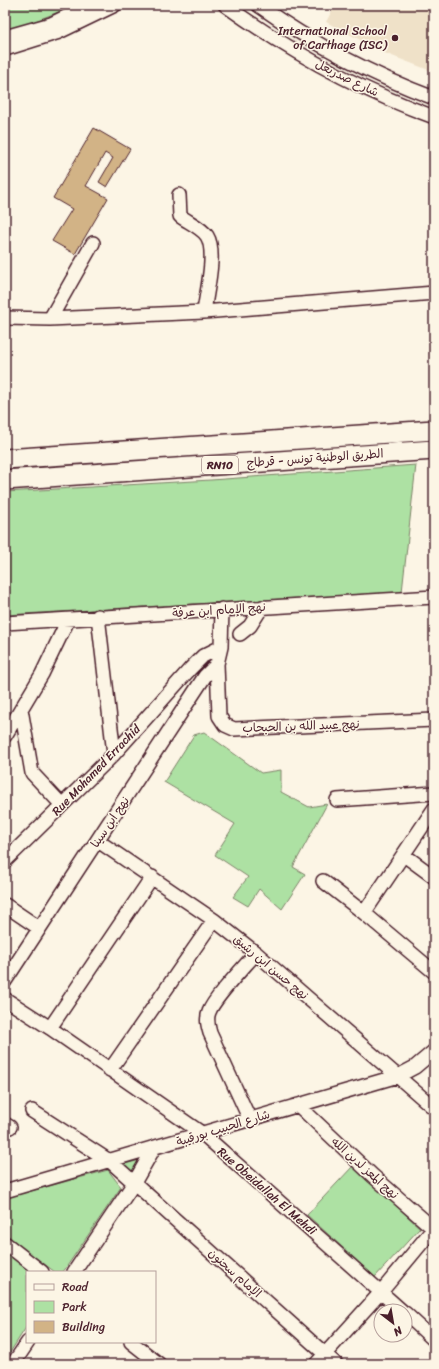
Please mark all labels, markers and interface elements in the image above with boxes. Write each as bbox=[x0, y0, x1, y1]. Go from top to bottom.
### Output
place label: International School of Carthage (ISC) bbox=[277, 20, 388, 56]
marker: International School of Carthage (ISC) bbox=[390, 33, 400, 43]
street label: شارع صدربعل bbox=[311, 53, 383, 103]
street label: الطريق الوطنية تونس - قرطاج bbox=[246, 442, 384, 474]
road number: RN10 bbox=[202, 456, 238, 474]
street label: نهج الإمام ابن عرفة bbox=[172, 596, 266, 624]
street label: نهج عبيد الله بن الحبحاب bbox=[242, 713, 360, 739]
street label: Rue Mohamed Errachid bbox=[46, 718, 146, 821]
street label: نهج ابن سينا bbox=[85, 792, 135, 852]
street label: نهج حسن ابن رشيق bbox=[228, 929, 314, 1005]
street label: شارع الحبيب بورقيبة bbox=[173, 1103, 273, 1153]
street label: نهج المعز لدين الله bbox=[326, 1131, 404, 1205]
street label: Rue Obeidallah El Mehdi bbox=[212, 1141, 322, 1241]
street label: الإمام سحنون bbox=[203, 1243, 267, 1303]
legend bbox=[26, 1271, 156, 1343]
text: Road bbox=[62, 1276, 89, 1298]
text: Park bbox=[62, 1296, 87, 1318]
north arrow bbox=[373, 1303, 413, 1343]
text: Building bbox=[62, 1316, 105, 1338]
text: N bbox=[389, 1321, 407, 1341]

